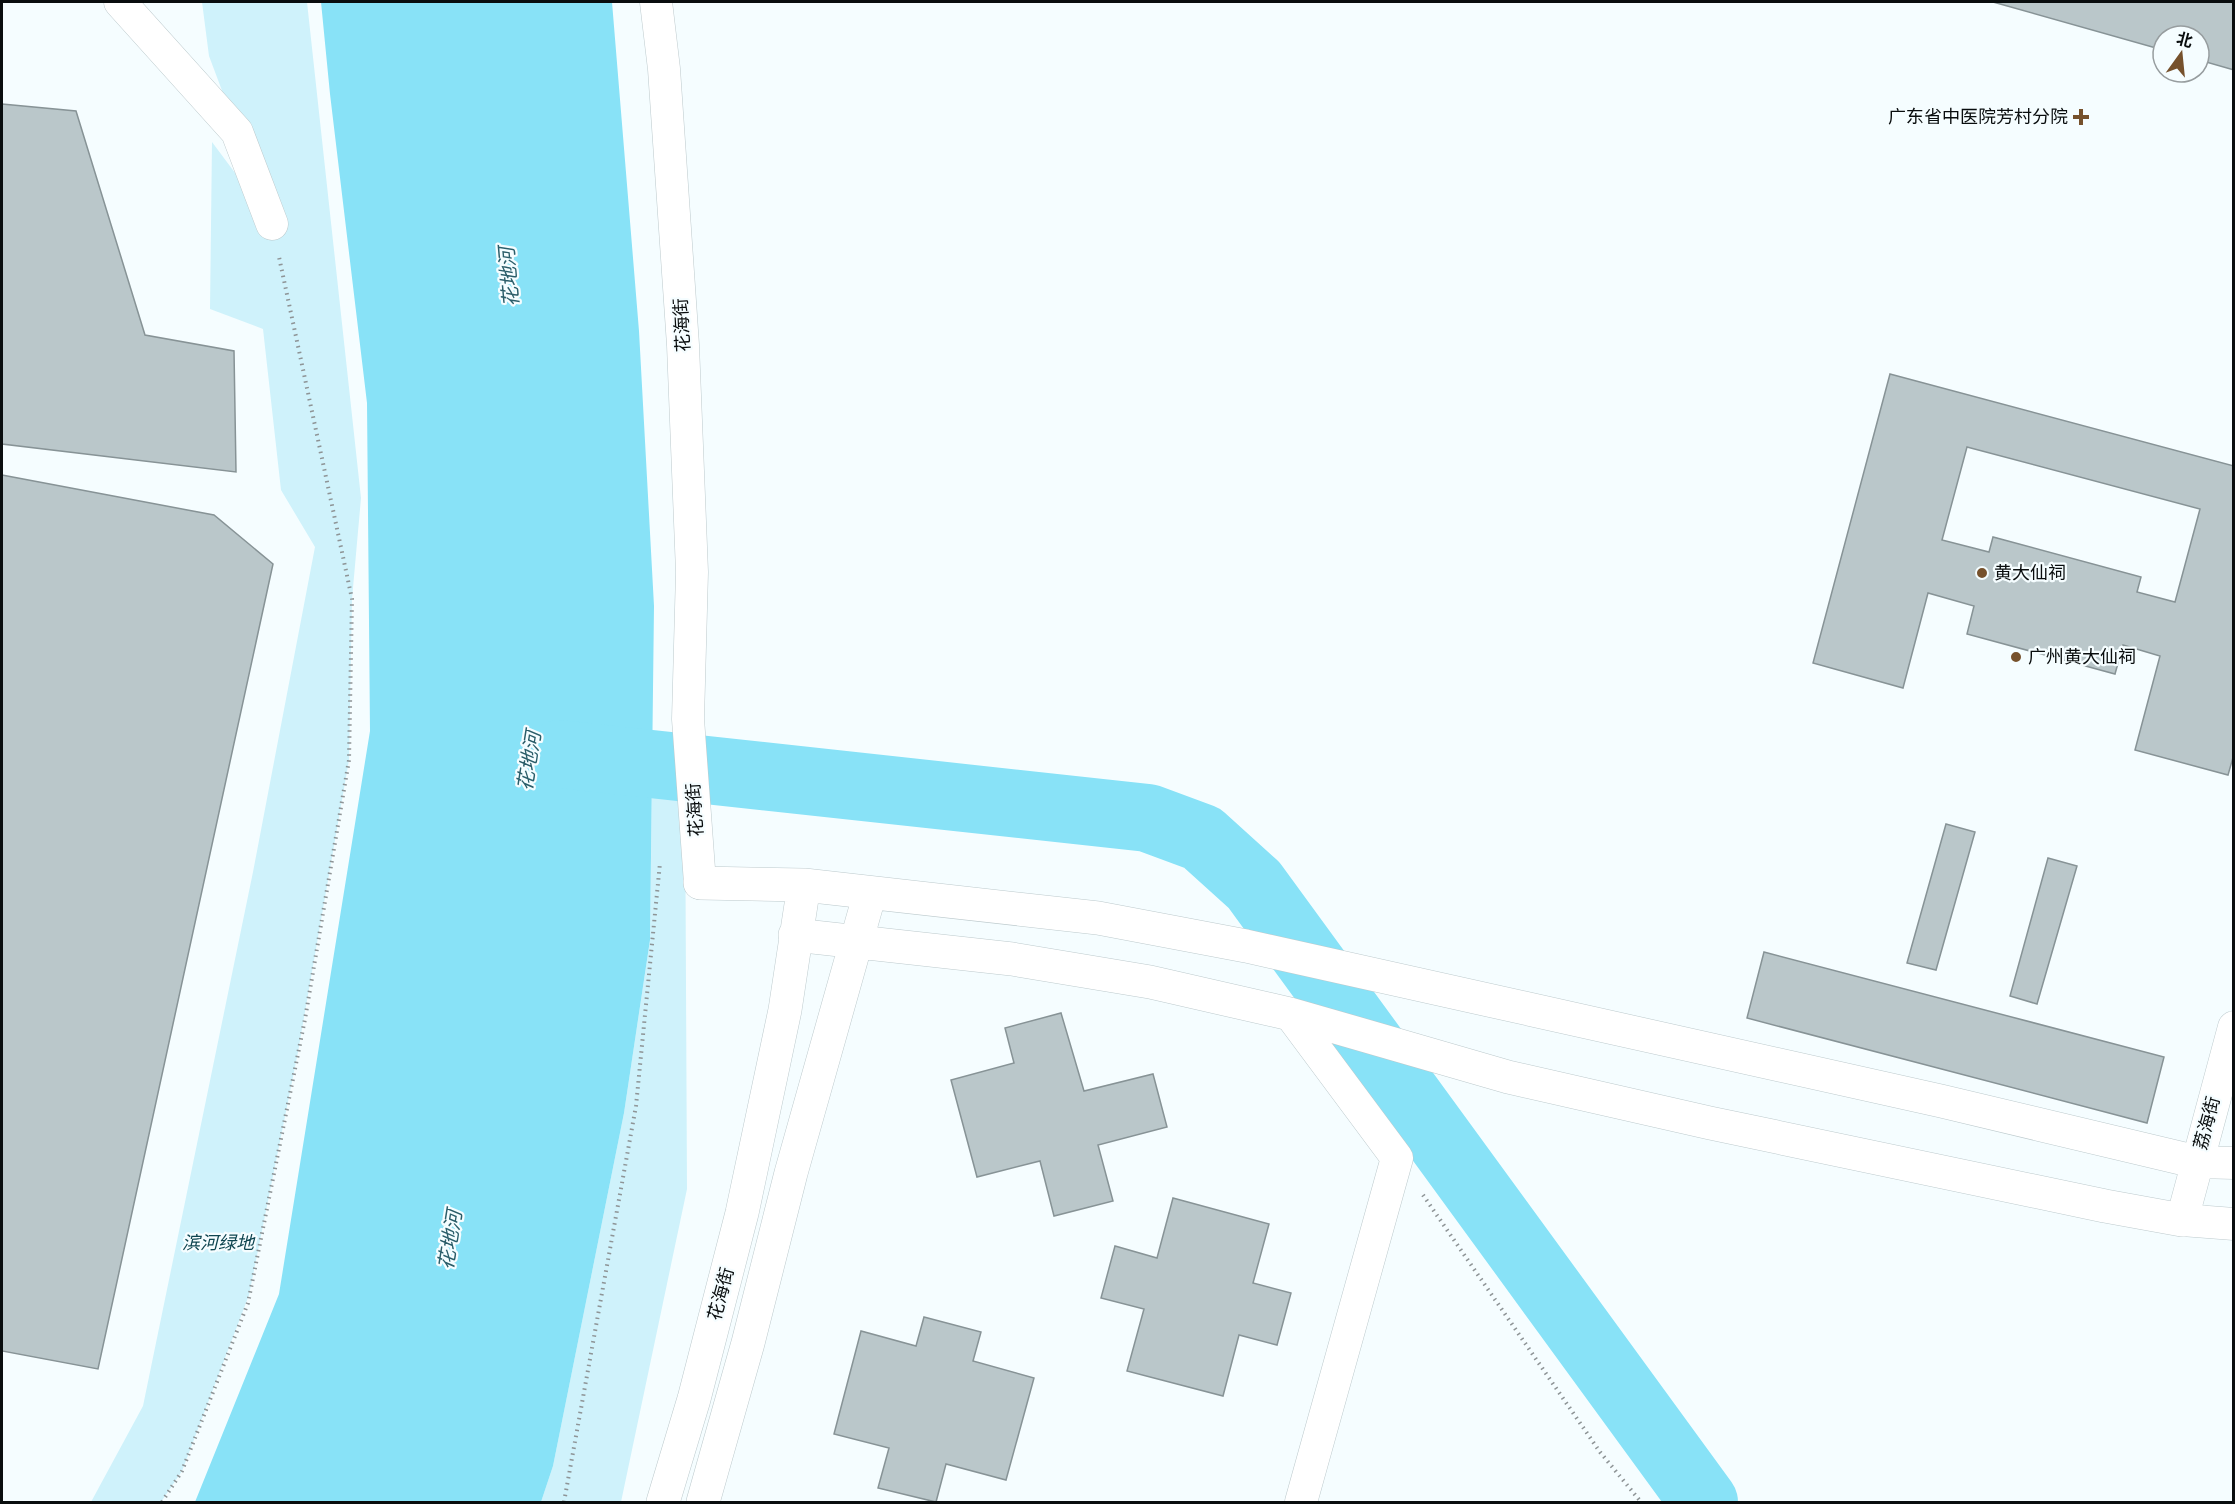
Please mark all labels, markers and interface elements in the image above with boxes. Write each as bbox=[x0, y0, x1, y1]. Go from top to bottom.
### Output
north arrow bbox=[2151, 24, 2211, 84]
text: 北 bbox=[2175, 28, 2195, 51]
place label: 广东省中医院芳村分院 bbox=[1888, 105, 2068, 128]
marker: 广东省中医院芳村分院 bbox=[2072, 108, 2090, 126]
water label: 花地河 bbox=[493, 242, 524, 308]
street label: 花海街 bbox=[669, 297, 694, 353]
place label: 黄大仙祠 bbox=[1994, 561, 2066, 584]
marker: 黄大仙祠 bbox=[1975, 566, 1989, 580]
place label: 广州黄大仙祠 bbox=[2028, 645, 2136, 668]
marker: 广州黄大仙祠 bbox=[2009, 650, 2023, 664]
water label: 花地河 bbox=[511, 725, 546, 793]
street label: 花海街 bbox=[681, 782, 708, 838]
street label: 荔海街 bbox=[2188, 1094, 2225, 1152]
water label: 花地河 bbox=[432, 1204, 467, 1272]
park label: 滨河绿地 bbox=[182, 1231, 256, 1254]
street label: 花海街 bbox=[702, 1265, 739, 1323]

